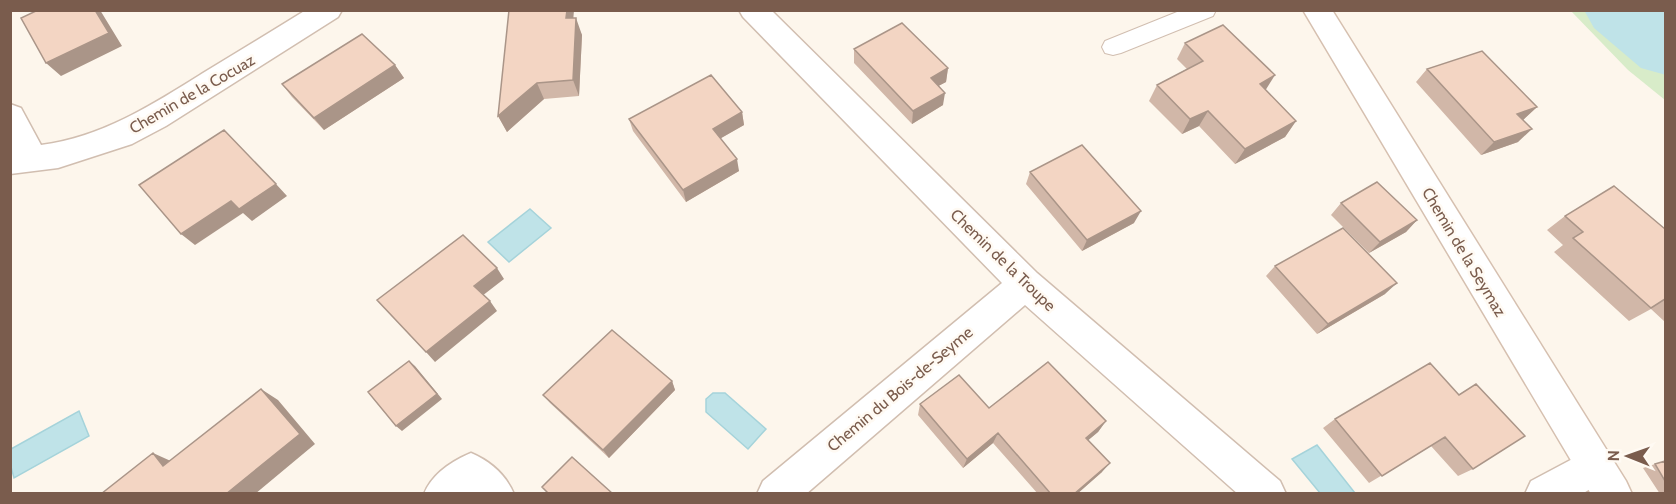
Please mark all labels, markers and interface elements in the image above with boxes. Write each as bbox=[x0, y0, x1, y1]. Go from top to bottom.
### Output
street label: Chemin de la Cocuaz bbox=[126, 50, 259, 138]
street label: Chemin de la Seymaz bbox=[1418, 184, 1510, 320]
street label: Chemin de la Troupe bbox=[947, 205, 1059, 315]
street label: Chemin du Bois-de-Seyme bbox=[823, 323, 977, 455]
north arrow bbox=[1598, 426, 1658, 486]
text: N bbox=[1604, 450, 1623, 462]

